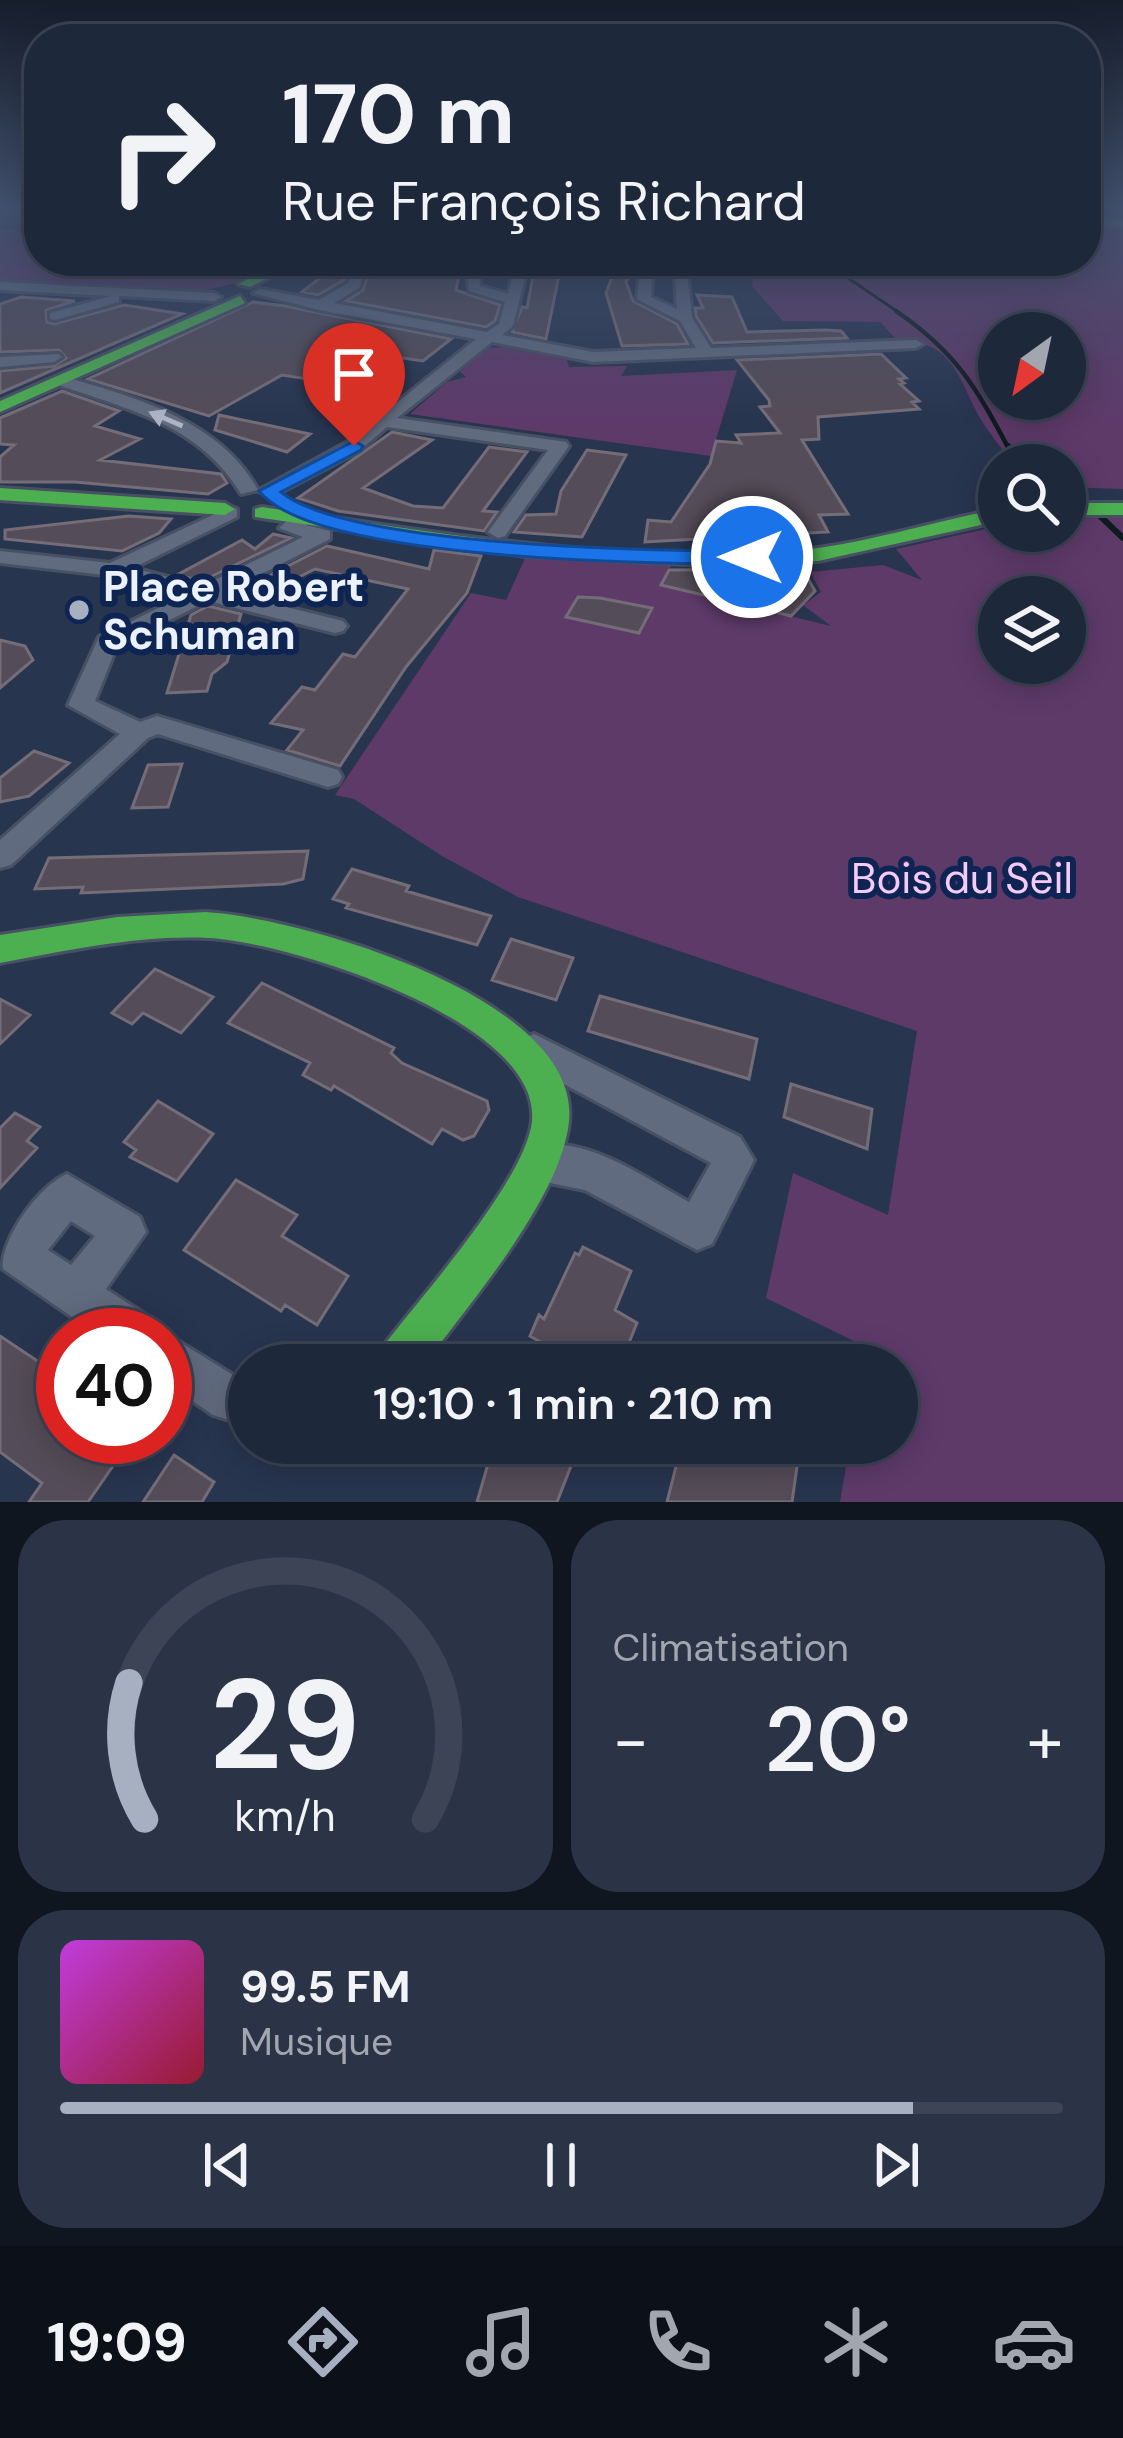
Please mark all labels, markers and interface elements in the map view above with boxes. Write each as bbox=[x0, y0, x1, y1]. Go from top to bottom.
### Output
text: 170 m bbox=[282, 60, 515, 169]
icon: right bbox=[84, 72, 240, 228]
text: Rue François Richard bbox=[282, 166, 806, 237]
north arrow bbox=[978, 312, 1086, 420]
map controls bbox=[978, 312, 1086, 684]
pin bbox=[303, 323, 405, 446]
icon: arrive bbox=[321, 341, 387, 407]
one-way arrow bbox=[148, 409, 183, 429]
button: search bbox=[978, 444, 1086, 552]
position arrow bbox=[689, 494, 815, 620]
place label: Place Robert Schuman bbox=[103, 559, 364, 662]
button: layers bbox=[978, 576, 1086, 684]
marker: Place Robert Schuman bbox=[66, 597, 92, 623]
park label: Bois du Seil bbox=[851, 851, 1073, 906]
speed limit sign: 40 bbox=[36, 1308, 192, 1464]
text: 19:10 · 1 min · 210 m bbox=[373, 1374, 773, 1433]
text: Climatisation bbox=[613, 1622, 849, 1673]
text: 29 bbox=[210, 1644, 361, 1807]
text: 20° bbox=[765, 1682, 911, 1799]
text: − bbox=[613, 1698, 649, 1783]
text: + bbox=[1027, 1698, 1063, 1783]
text: km/h bbox=[235, 1788, 336, 1844]
text: 99.5 FM bbox=[240, 1957, 411, 2016]
text: Musique bbox=[240, 2016, 393, 2067]
icon: previous bbox=[194, 2132, 260, 2198]
icon: pause bbox=[528, 2132, 594, 2198]
icon: next bbox=[863, 2132, 929, 2198]
icon: directions bbox=[281, 2300, 365, 2384]
icon: music bbox=[459, 2300, 543, 2384]
icon: phone bbox=[636, 2300, 720, 2384]
icon: climate bbox=[814, 2300, 898, 2384]
icon: car bbox=[992, 2300, 1076, 2384]
text: 19:09 bbox=[47, 2307, 187, 2378]

